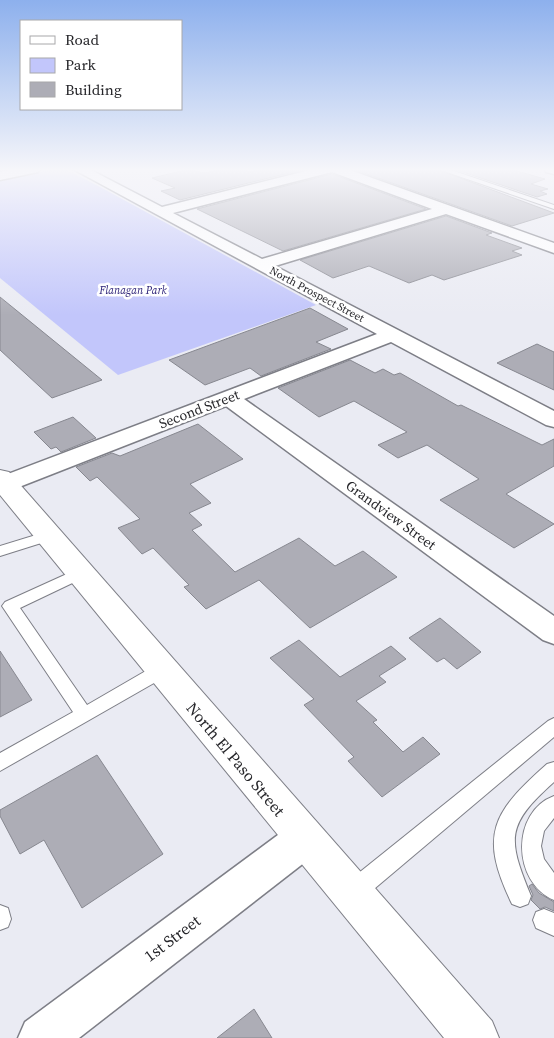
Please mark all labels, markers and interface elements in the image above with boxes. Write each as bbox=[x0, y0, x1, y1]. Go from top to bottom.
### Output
legend bbox=[20, 20, 182, 110]
text: Road bbox=[65, 29, 99, 50]
text: Park bbox=[65, 54, 97, 75]
text: Building bbox=[65, 79, 122, 100]
street label: North Prospect Street bbox=[267, 263, 367, 326]
park label: Flanagan Park bbox=[98, 283, 168, 298]
street label: Second Street bbox=[156, 384, 243, 434]
street label: Grandview Street bbox=[342, 475, 441, 555]
street label: North El Paso Street bbox=[182, 697, 291, 821]
street label: 1st Street bbox=[139, 909, 205, 966]

